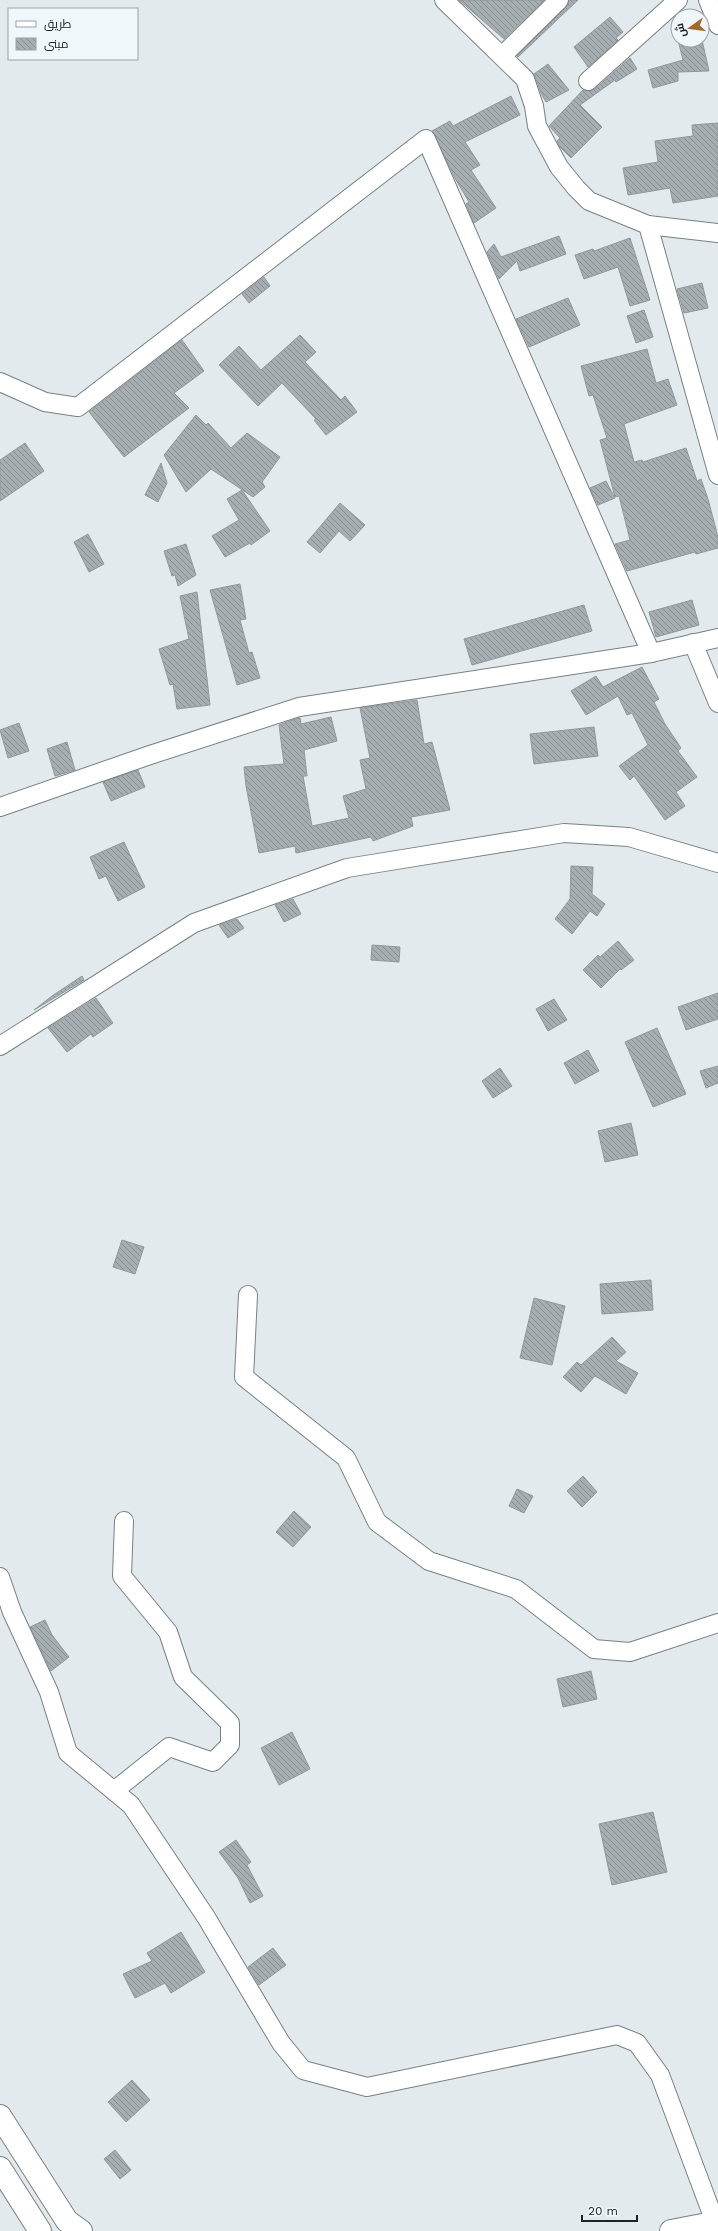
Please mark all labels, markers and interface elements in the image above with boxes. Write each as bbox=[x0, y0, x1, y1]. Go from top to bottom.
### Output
legend bbox=[8, 8, 138, 60]
north arrow bbox=[670, 8, 710, 48]
text: طريق bbox=[44, 17, 72, 31]
text: ش bbox=[673, 22, 689, 39]
text: مبنى bbox=[44, 37, 69, 51]
scale bar bbox=[582, 2197, 637, 2223]
text: 20 m bbox=[588, 2204, 618, 2218]

